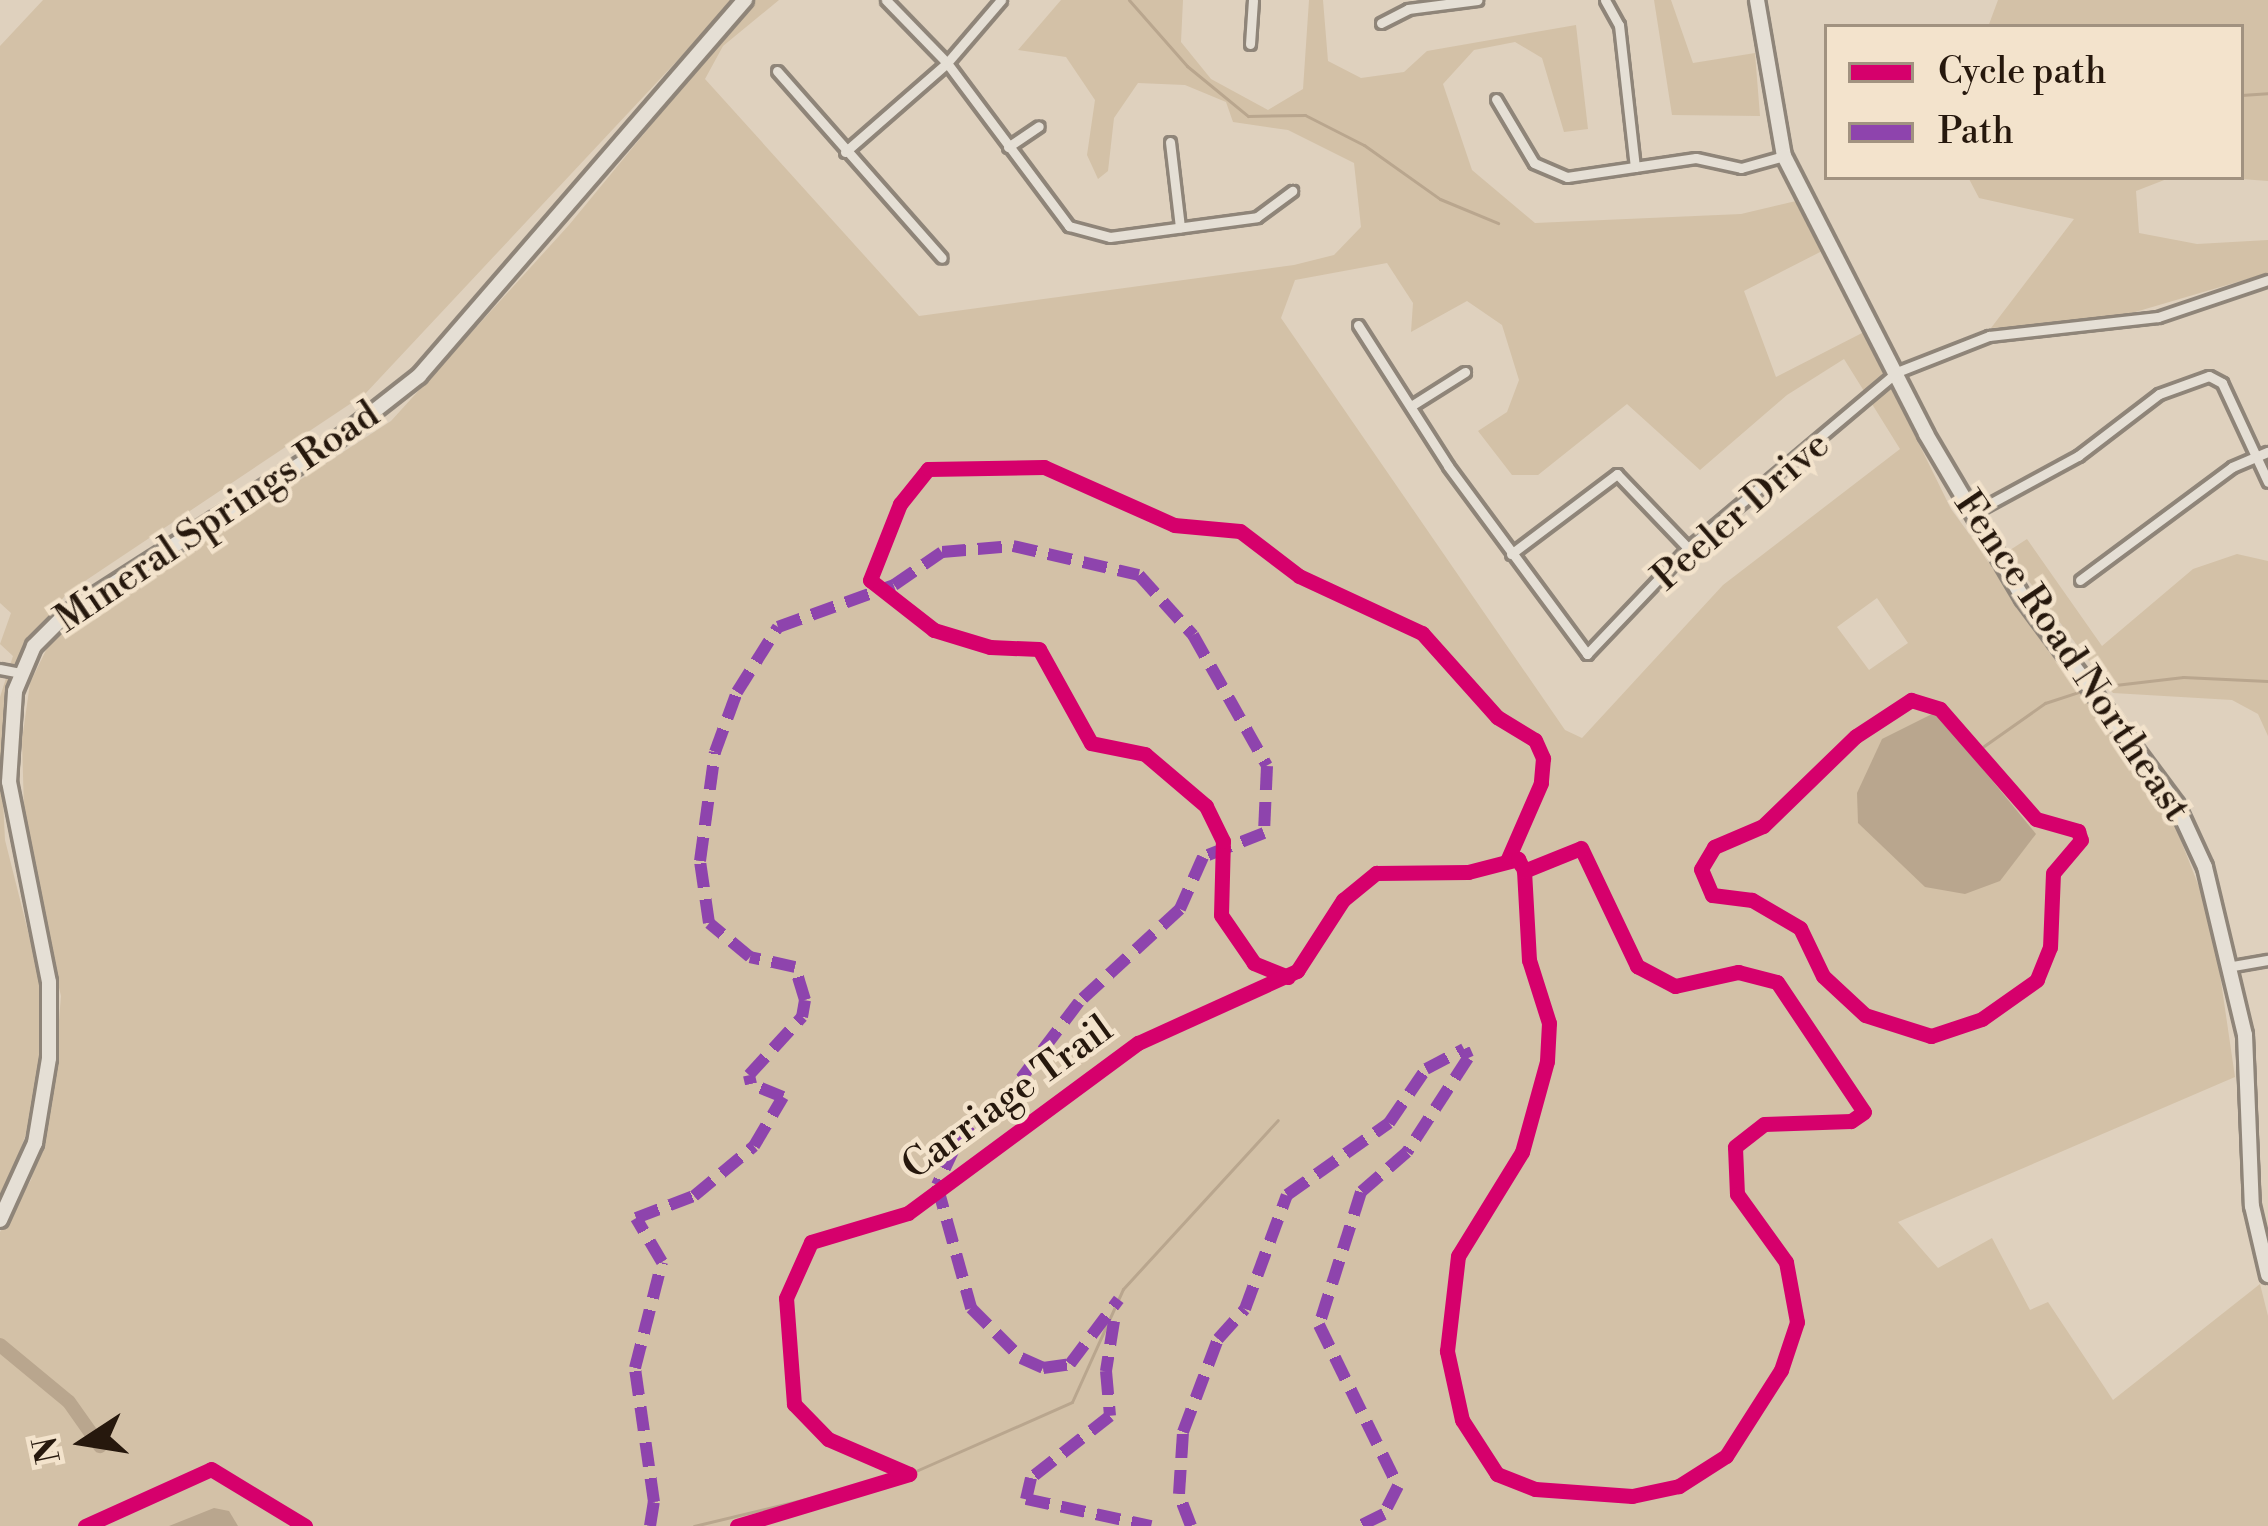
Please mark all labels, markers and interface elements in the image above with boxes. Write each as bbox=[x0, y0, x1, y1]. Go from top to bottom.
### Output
legend bbox=[1824, 24, 2244, 180]
text: Cycle path bbox=[1938, 50, 2106, 95]
text: Path bbox=[1938, 110, 2014, 155]
street label: Mineral Springs Road bbox=[47, 392, 389, 644]
street label: Peeler Drive bbox=[1644, 423, 1840, 601]
street label: Fence Road Northeast bbox=[1943, 483, 2199, 831]
street label: Carriage Trail bbox=[894, 1007, 1122, 1191]
north arrow bbox=[24, 1382, 144, 1502]
text: N bbox=[26, 1433, 71, 1467]

